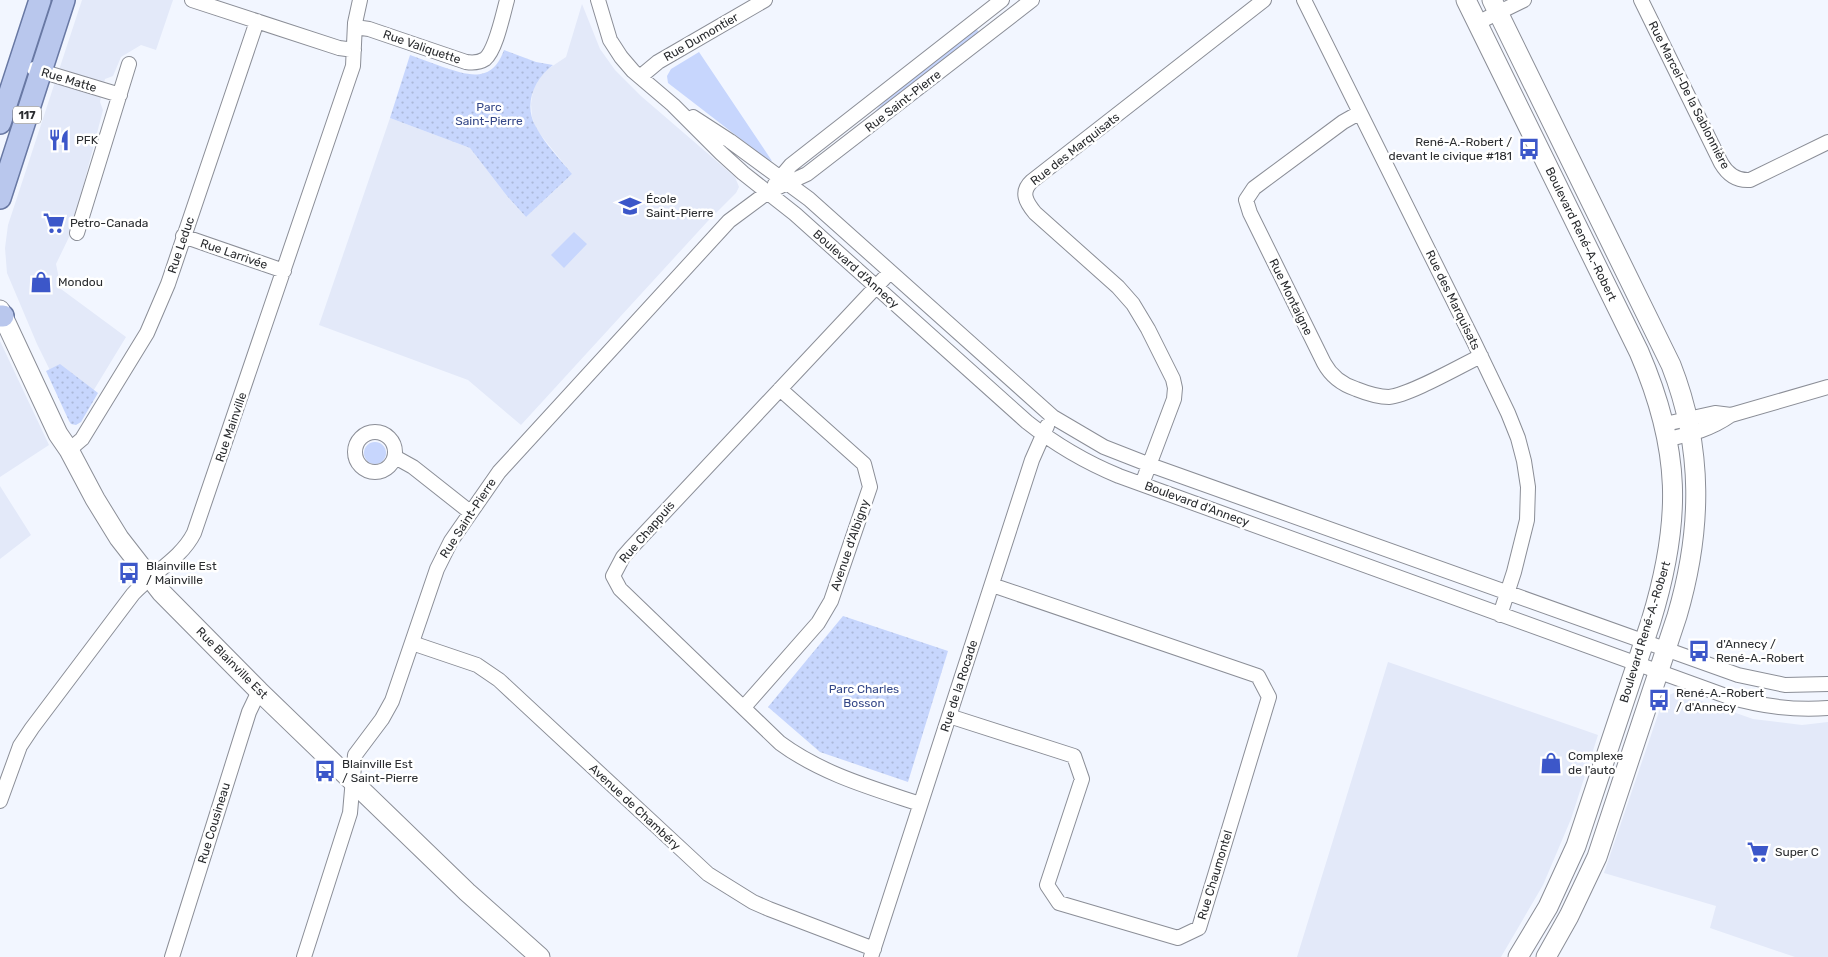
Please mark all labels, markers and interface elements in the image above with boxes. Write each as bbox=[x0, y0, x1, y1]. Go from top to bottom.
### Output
street label: Rue Dumontier bbox=[661, 10, 741, 64]
street label: Rue Marcel-De la Sablonnière bbox=[1646, 19, 1733, 172]
street label: Rue Valiquette bbox=[381, 27, 463, 67]
street label: Rue Matte bbox=[40, 65, 99, 95]
street label: Rue Saint-Pierre bbox=[862, 67, 944, 135]
park label: Parc Saint-Pierre bbox=[455, 100, 523, 128]
road number: 117 bbox=[13, 106, 41, 124]
street label: Rue des Marquisats bbox=[1028, 110, 1122, 188]
restaurant icon: PFK bbox=[46, 127, 72, 153]
place label: PFK bbox=[76, 133, 99, 147]
place label: René-A.-Robert / devant le civique #181 bbox=[1389, 135, 1512, 163]
bus stop icon: René-A.-Robert / devant le civique #181 bbox=[1516, 136, 1542, 162]
street label: Boulevard René-A.-Robert bbox=[1542, 165, 1620, 303]
place label: École Saint-Pierre bbox=[646, 192, 714, 220]
school or university icon: École Saint-Pierre bbox=[617, 193, 643, 219]
supermarket icon: Petro-Canada bbox=[41, 210, 67, 236]
street label: Rue Leduc bbox=[165, 214, 197, 275]
place label: Petro-Canada bbox=[70, 216, 148, 230]
street label: Boulevard d'Annecy bbox=[810, 227, 902, 311]
street label: Rue Larrivée bbox=[199, 236, 270, 272]
street label: Rue des Marquisats bbox=[1423, 248, 1483, 352]
street label: Rue Montaigne bbox=[1266, 256, 1316, 338]
shop icon: Mondou bbox=[28, 269, 54, 295]
place label: Mondou bbox=[58, 275, 103, 289]
street label: Rue Mainville bbox=[212, 390, 250, 464]
street label: Rue Saint-Pierre bbox=[437, 475, 499, 561]
street label: Boulevard d'Annecy bbox=[1143, 479, 1252, 530]
street label: Avenue d'Albigny bbox=[828, 497, 872, 593]
street label: Rue Chappuis bbox=[616, 498, 678, 566]
place label: Blainville Est / Mainville bbox=[146, 559, 217, 587]
street label: Boulevard René-A.-Robert bbox=[1617, 559, 1673, 704]
bus stop icon: Blainville Est / Mainville bbox=[116, 560, 142, 586]
street label: Rue Blainville Est bbox=[193, 624, 271, 702]
place label: d'Annecy / René-A.-Robert bbox=[1716, 637, 1804, 665]
street label: Rue de la Rocade bbox=[938, 638, 981, 734]
bus stop icon: d'Annecy / René-A.-Robert bbox=[1686, 638, 1712, 664]
park label: Parc Charles Bosson bbox=[829, 682, 899, 710]
place label: René-A.-Robert / d'Annecy bbox=[1676, 686, 1764, 714]
bus stop icon: René-A.-Robert / d'Annecy bbox=[1646, 687, 1672, 713]
place label: Complexe de l'auto bbox=[1568, 749, 1624, 777]
shop icon: Complexe de l'auto bbox=[1538, 750, 1564, 776]
place label: Blainville Est / Saint-Pierre bbox=[342, 757, 419, 785]
bus stop icon: Blainville Est / Saint-Pierre bbox=[312, 758, 338, 784]
street label: Avenue de Chambéry bbox=[587, 761, 684, 853]
street label: Rue Cousineau bbox=[195, 781, 233, 865]
street label: Rue Chaumontel bbox=[1195, 828, 1235, 921]
supermarket icon: Super C bbox=[1745, 839, 1771, 865]
place label: Super C bbox=[1775, 845, 1819, 859]

